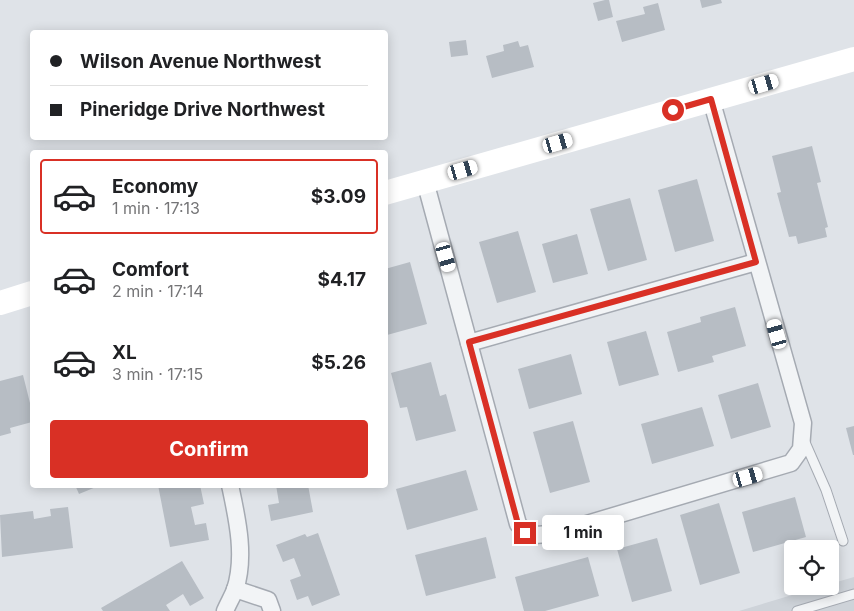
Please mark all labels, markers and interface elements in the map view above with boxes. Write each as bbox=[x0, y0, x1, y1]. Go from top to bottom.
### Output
text: Wilson Avenue Northwest bbox=[80, 50, 321, 73]
car bbox=[747, 73, 780, 95]
text: Pineridge Drive Northwest bbox=[80, 98, 325, 121]
route start bbox=[662, 99, 684, 121]
car bbox=[541, 132, 574, 154]
car bbox=[446, 159, 479, 181]
icon: car bbox=[52, 174, 97, 219]
text: Economy bbox=[112, 175, 198, 198]
text: $3.09 bbox=[311, 185, 366, 208]
text: 1 min · 17:13 bbox=[112, 198, 200, 218]
car bbox=[434, 241, 457, 273]
icon: car bbox=[52, 257, 97, 302]
text: Comfort bbox=[112, 258, 189, 281]
text: $4.17 bbox=[317, 268, 366, 291]
text: 2 min · 17:14 bbox=[112, 281, 204, 301]
car bbox=[765, 318, 788, 350]
icon: car bbox=[52, 340, 97, 385]
text: XL bbox=[112, 341, 137, 364]
text: $5.26 bbox=[311, 351, 366, 374]
text: 3 min · 17:15 bbox=[112, 364, 203, 384]
button: Confirm bbox=[50, 420, 368, 478]
car bbox=[731, 466, 764, 488]
callout: 1 min bbox=[542, 516, 625, 550]
route end bbox=[514, 522, 536, 544]
text: 1 min bbox=[563, 522, 603, 542]
map controls bbox=[784, 540, 839, 595]
button: locate bbox=[784, 540, 839, 595]

